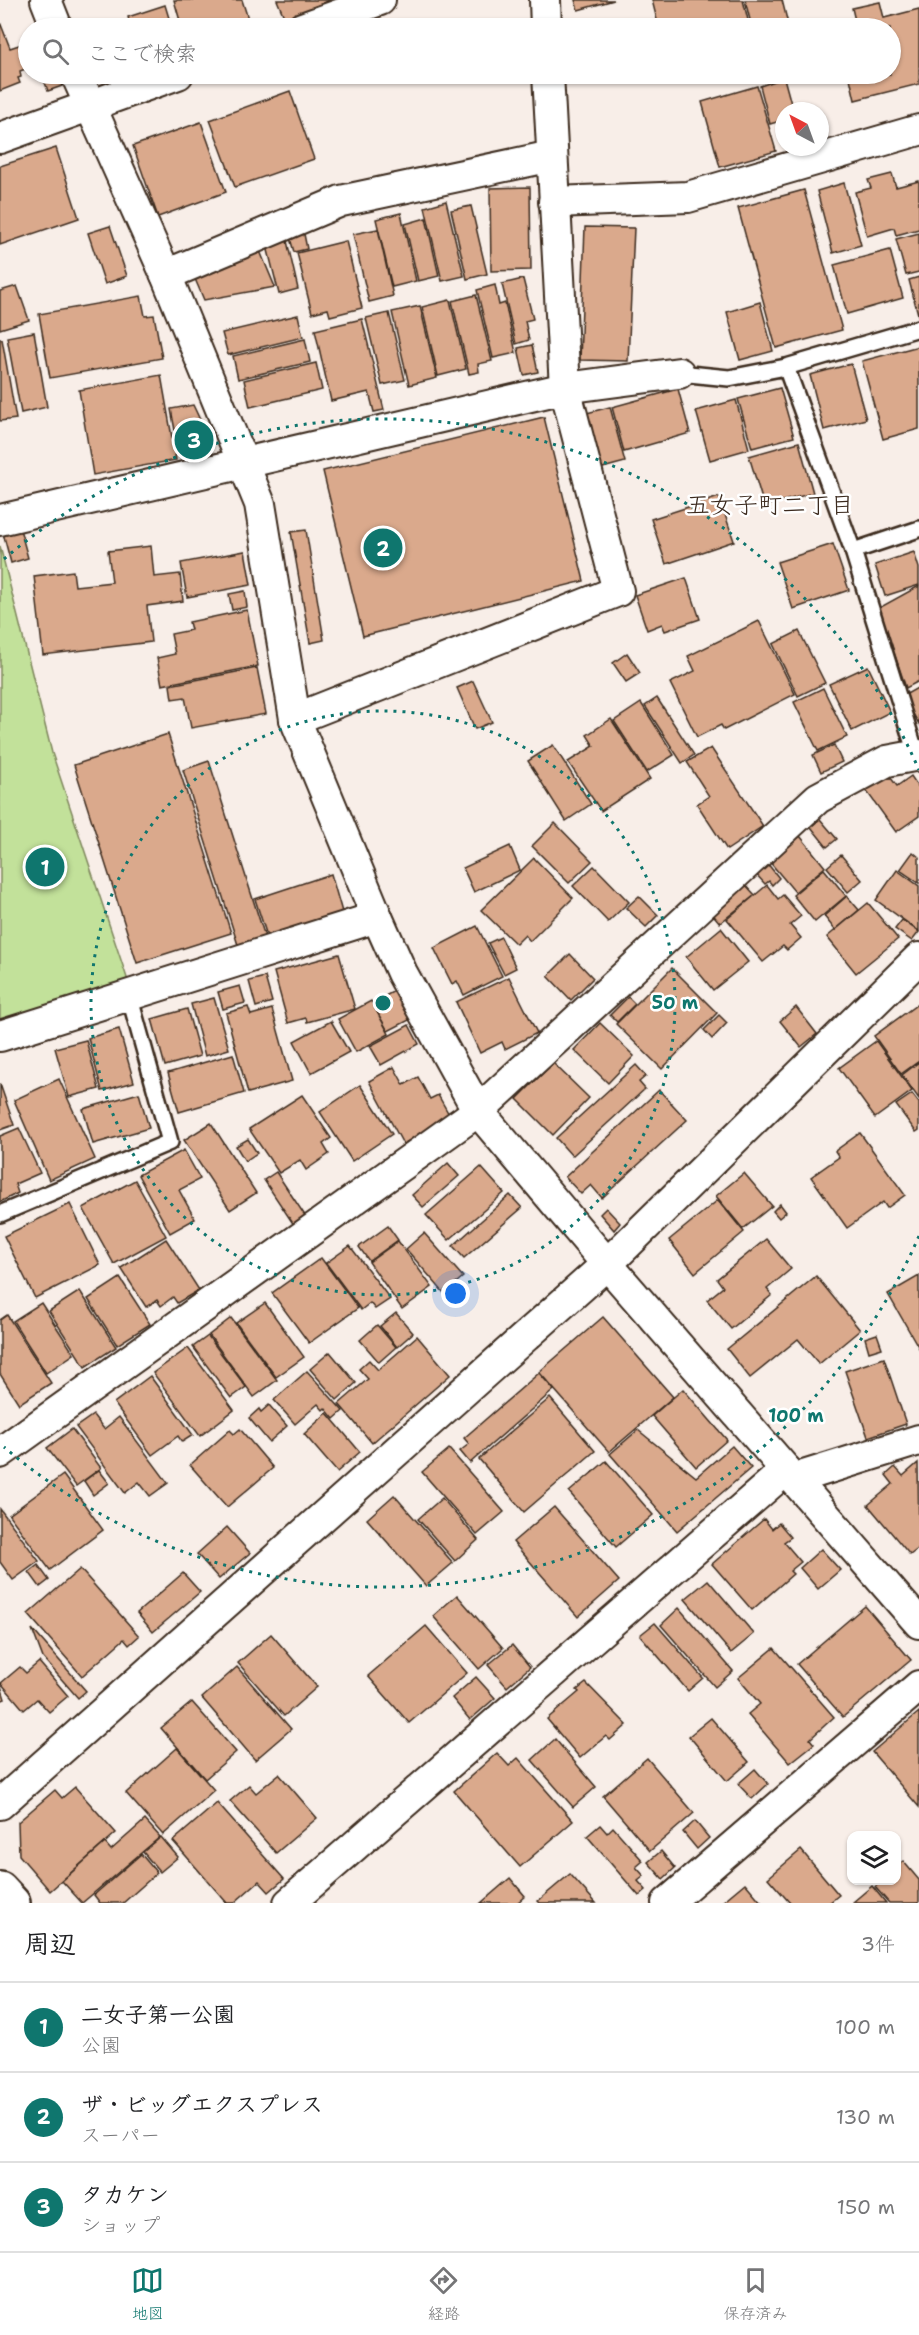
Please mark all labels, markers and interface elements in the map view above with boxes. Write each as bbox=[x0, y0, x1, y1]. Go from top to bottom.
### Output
search box bbox=[18, 18, 901, 84]
icon: search bbox=[39, 35, 72, 68]
text: ここで検索 bbox=[87, 39, 197, 68]
north arrow bbox=[775, 102, 829, 156]
pin: 3 bbox=[174, 418, 214, 462]
district label: 五女子町二丁目 bbox=[686, 489, 854, 521]
pin: 2 bbox=[364, 526, 403, 570]
pin: 1 bbox=[26, 844, 64, 890]
text: 50 m bbox=[652, 991, 699, 1015]
centre of rings bbox=[373, 993, 393, 1013]
your location bbox=[441, 1279, 470, 1308]
text: 100 m bbox=[768, 1404, 824, 1428]
map controls bbox=[847, 1831, 901, 1885]
button: layers bbox=[847, 1831, 901, 1885]
text: 周辺 bbox=[24, 1926, 76, 1961]
text: 3件 bbox=[861, 1931, 895, 1957]
text: 二女子第一公園 bbox=[81, 2000, 235, 2029]
text: 1 bbox=[39, 2014, 48, 2040]
text: 100 m bbox=[835, 2014, 895, 2040]
text: 公園 bbox=[81, 2032, 121, 2058]
text: ザ・ビッグエクスプレス bbox=[81, 2090, 323, 2119]
text: 2 bbox=[37, 2104, 51, 2130]
text: 130 m bbox=[836, 2104, 895, 2130]
text: スーパー bbox=[81, 2122, 160, 2148]
text: タカケン bbox=[81, 2180, 169, 2209]
text: 3 bbox=[37, 2194, 51, 2220]
text: 150 m bbox=[837, 2194, 895, 2220]
text: ショップ bbox=[81, 2212, 160, 2238]
tab: 地図 bbox=[131, 2264, 164, 2324]
tab: 経路 bbox=[427, 2264, 460, 2324]
tab: 保存済み bbox=[723, 2264, 787, 2324]

